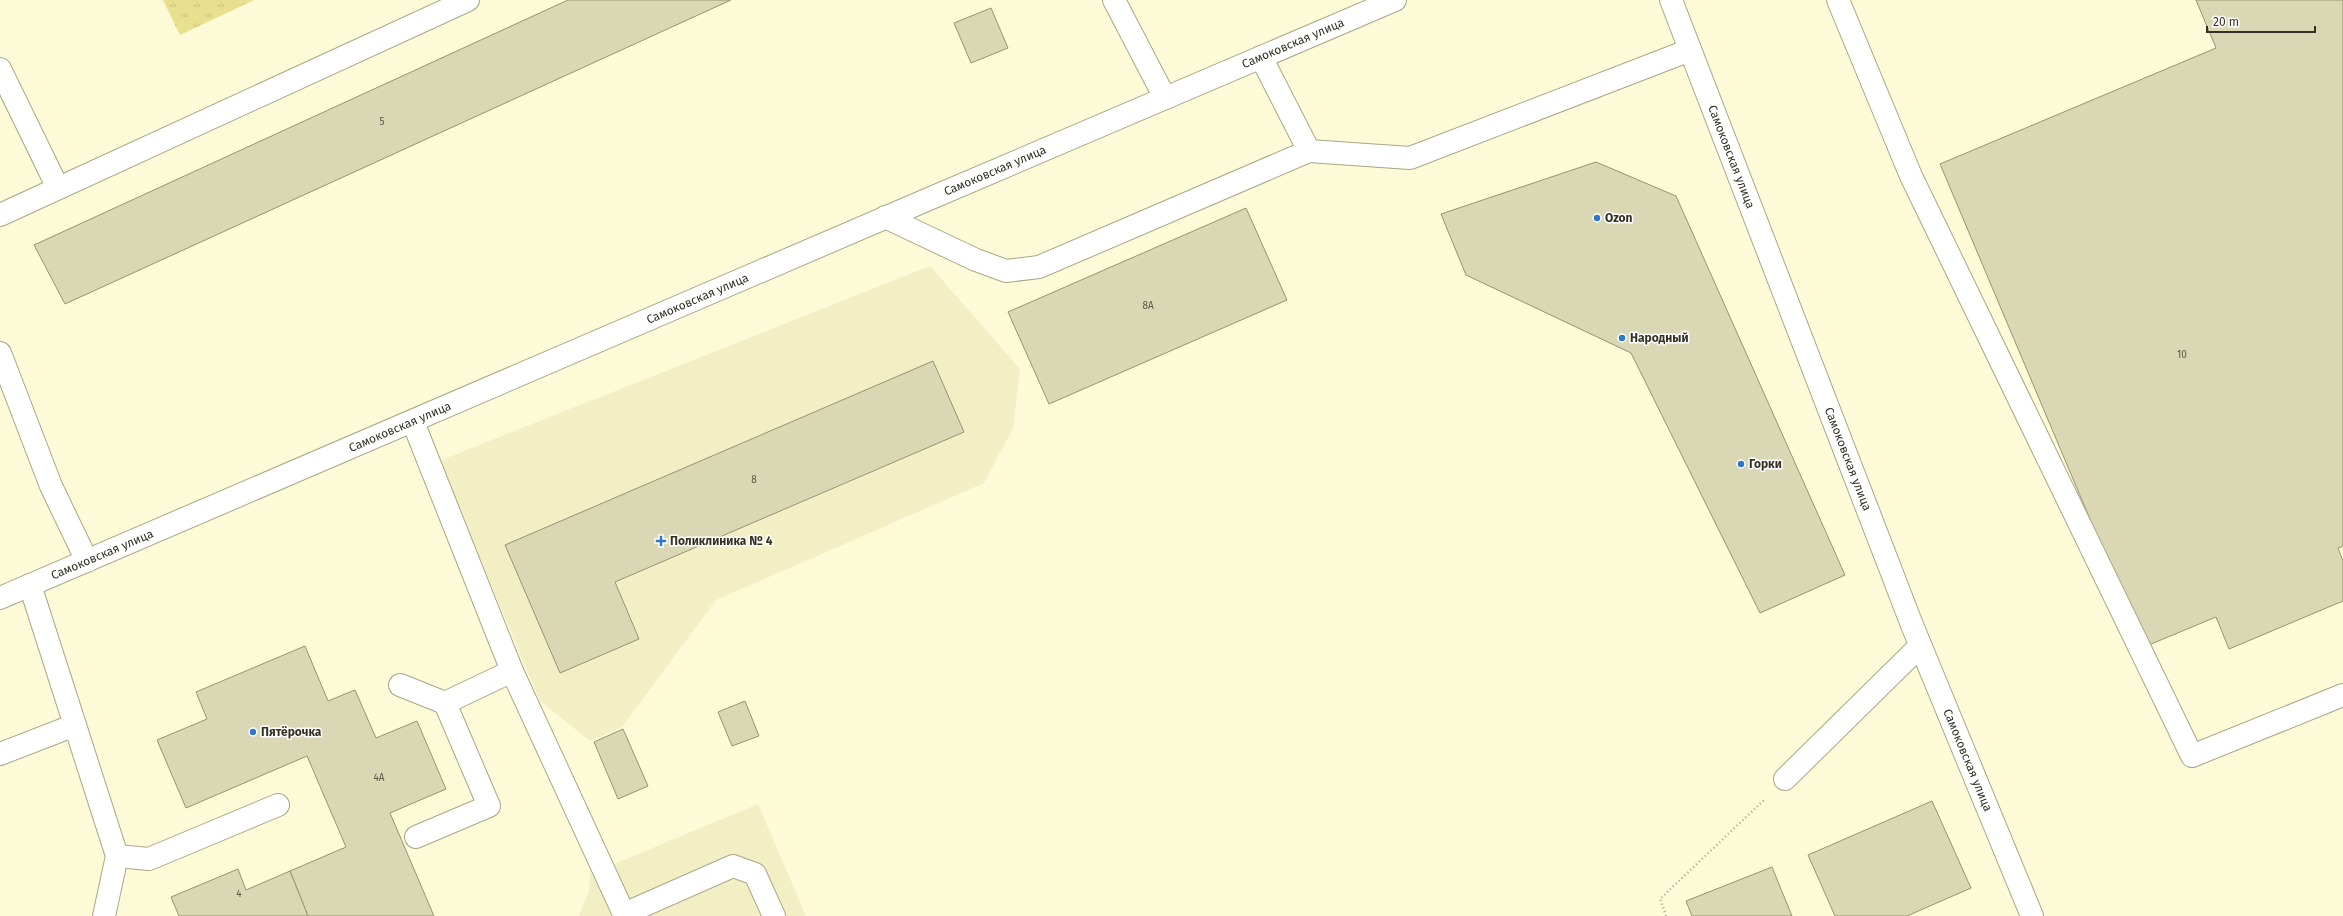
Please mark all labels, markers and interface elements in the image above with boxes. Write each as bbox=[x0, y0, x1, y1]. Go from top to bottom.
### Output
scale bar bbox=[2207, 8, 2315, 34]
street label: Самоковская улица bbox=[1240, 15, 1346, 71]
text: 20 m bbox=[2213, 15, 2239, 29]
street label: Самоковская улица bbox=[1705, 103, 1758, 210]
house number: 5 bbox=[379, 116, 385, 128]
street label: Самоковская улица bbox=[942, 142, 1048, 199]
place label: Ozon bbox=[1605, 211, 1633, 225]
marker: Ozon bbox=[1592, 213, 1602, 223]
street label: Самоковская улица bbox=[644, 270, 751, 327]
house number: 8А bbox=[1142, 300, 1154, 312]
place label: Народный bbox=[1630, 331, 1689, 345]
marker: Народный bbox=[1617, 333, 1627, 343]
house number: 10 bbox=[2177, 349, 2187, 361]
street label: Самоковская улица bbox=[347, 399, 453, 455]
street label: Самоковская улица bbox=[1822, 405, 1874, 513]
place label: Горки bbox=[1749, 457, 1782, 471]
marker: Горки bbox=[1736, 459, 1746, 469]
house number: 8 bbox=[751, 474, 757, 486]
street label: Самоковская улица bbox=[49, 527, 155, 582]
place label: Поликлиника № 4 bbox=[670, 534, 773, 548]
marker: Поликлиника № 4 bbox=[655, 535, 667, 547]
street label: Самоковская улица bbox=[1940, 707, 1995, 813]
place label: Пятёрочка bbox=[261, 725, 322, 739]
marker: Пятёрочка bbox=[248, 727, 258, 737]
house number: 4А bbox=[373, 772, 385, 784]
house number: 4 bbox=[236, 888, 242, 900]

